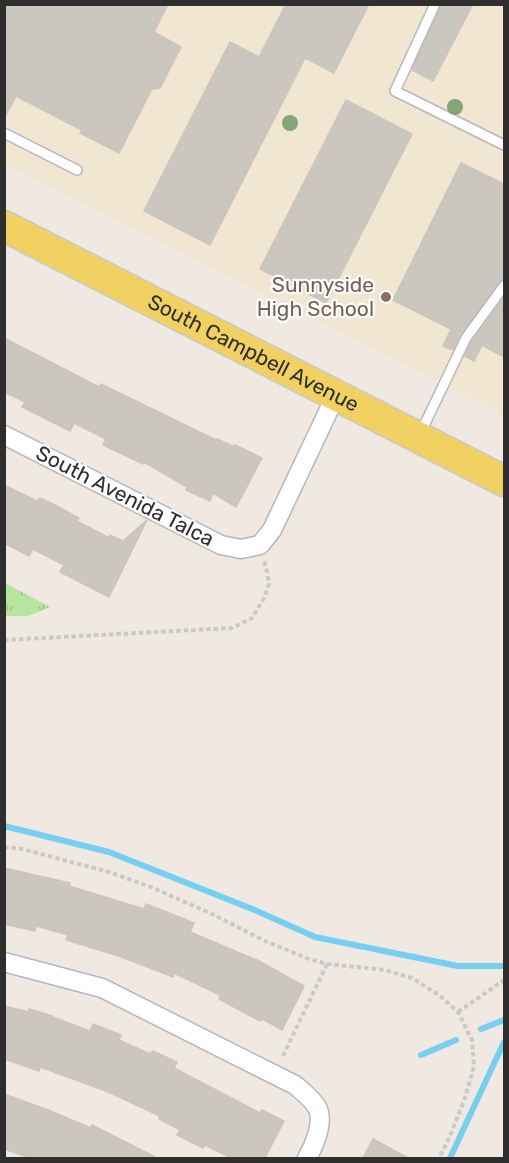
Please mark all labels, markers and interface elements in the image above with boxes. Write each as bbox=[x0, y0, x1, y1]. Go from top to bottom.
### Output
place label: Sunnyside High School bbox=[257, 272, 374, 321]
street label: South Campbell Avenue bbox=[144, 289, 363, 417]
marker: Sunnyside High School bbox=[379, 290, 393, 304]
street label: South Avenida Talca bbox=[32, 440, 218, 551]

